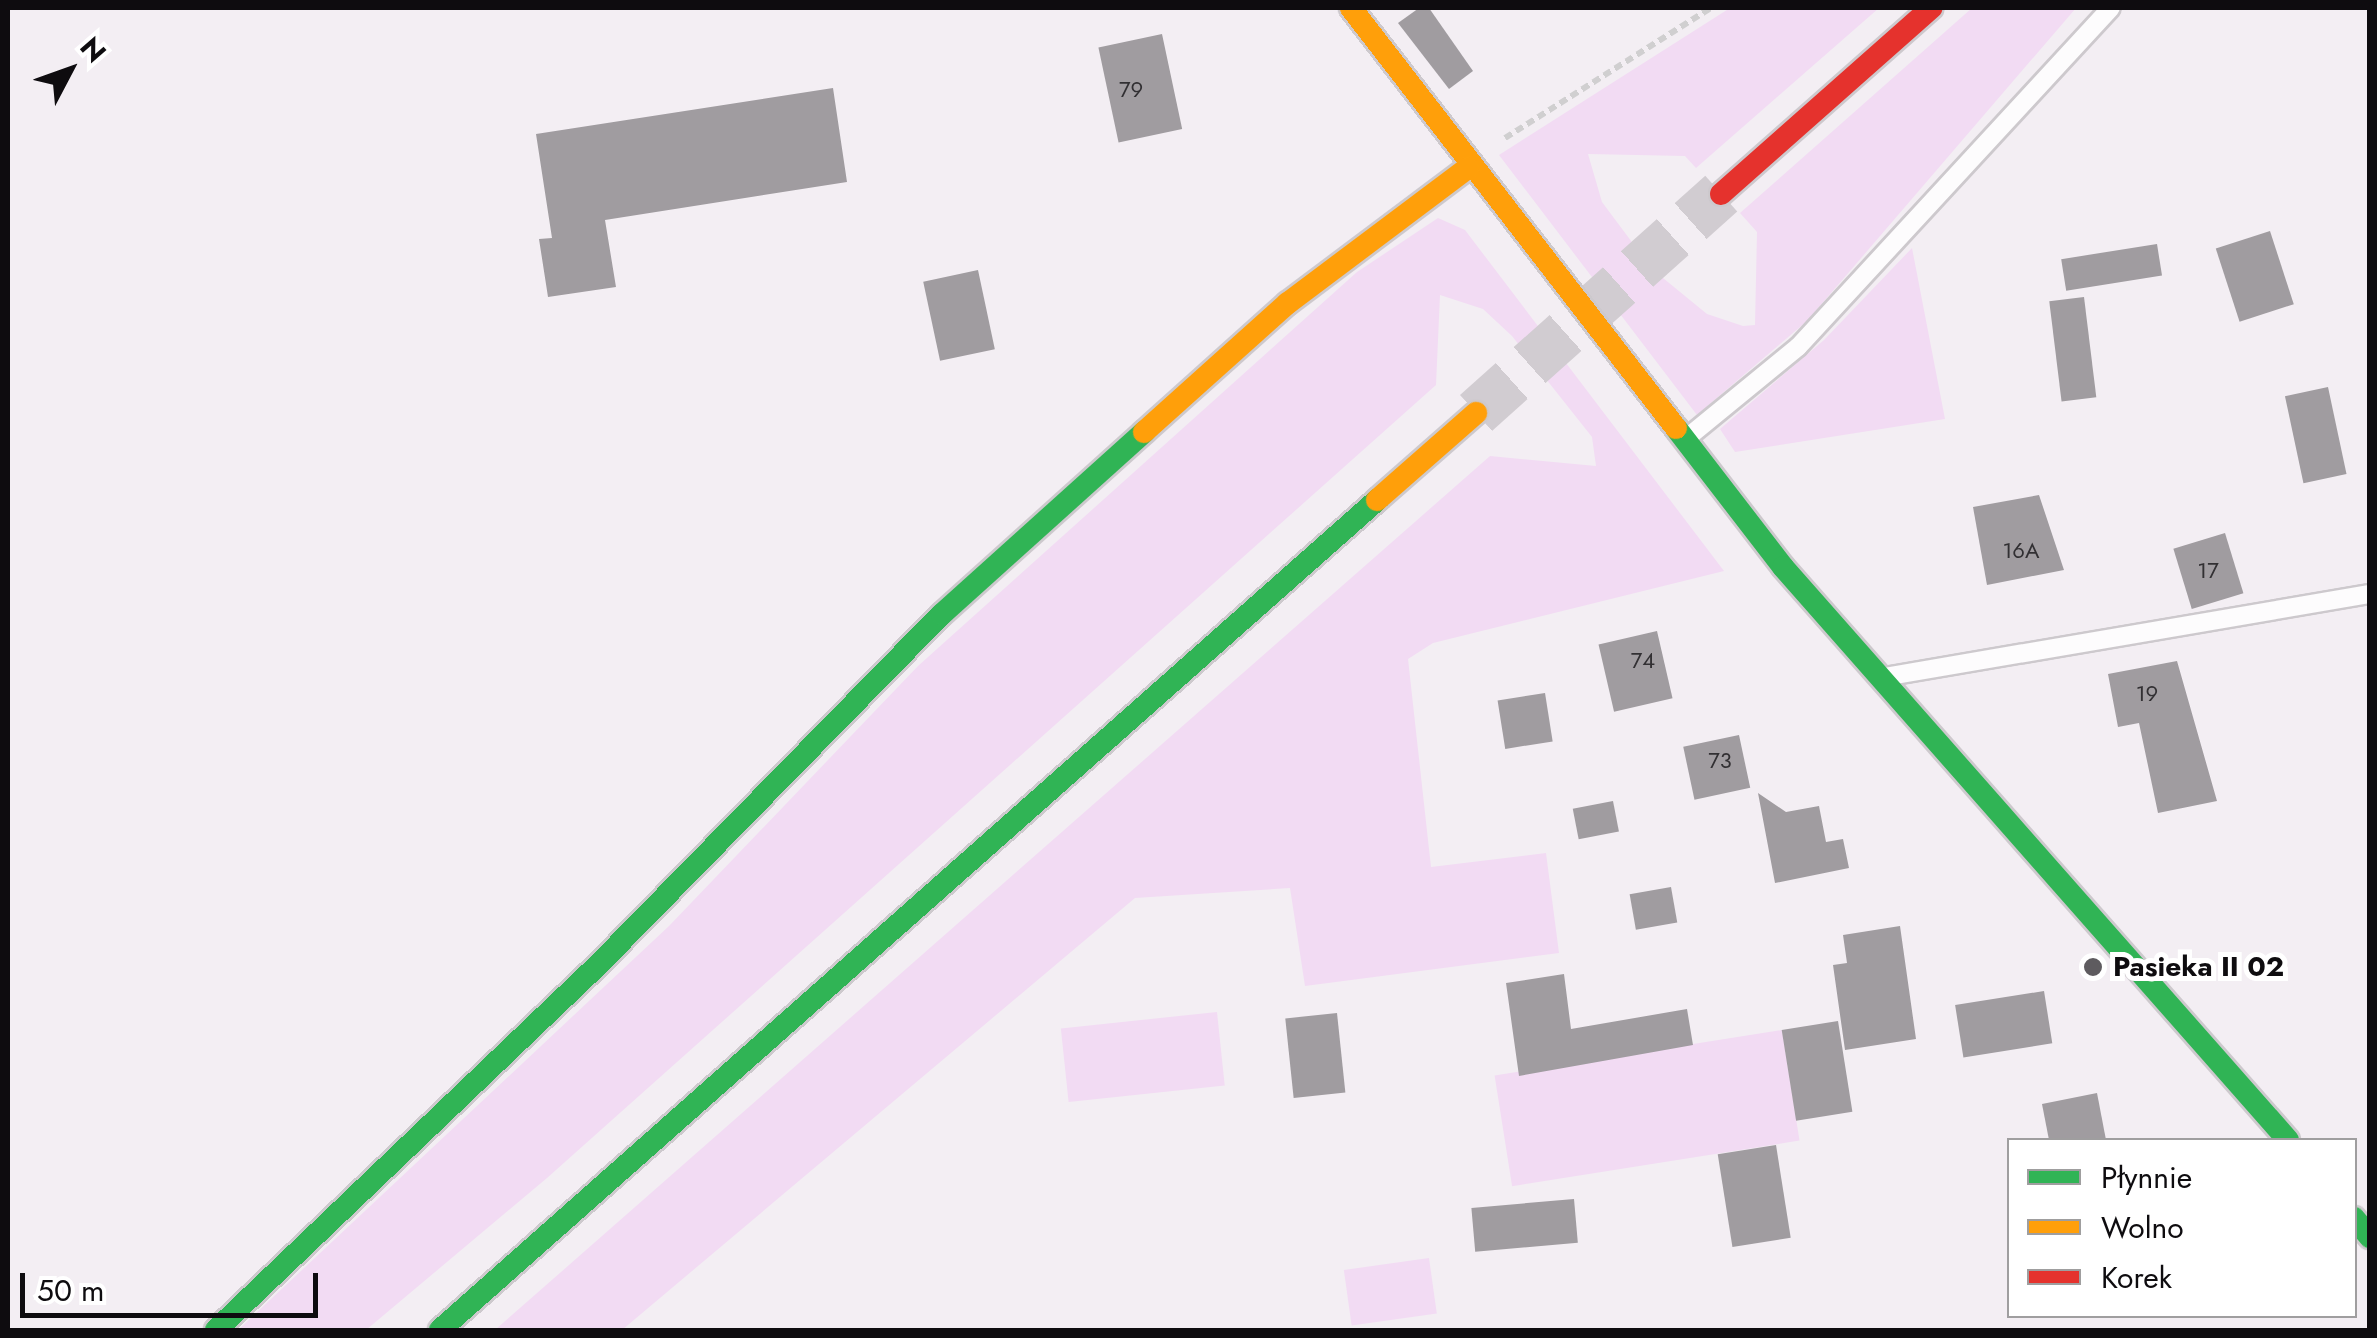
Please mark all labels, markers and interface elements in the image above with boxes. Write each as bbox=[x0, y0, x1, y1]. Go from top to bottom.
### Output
north arrow bbox=[20, 20, 120, 120]
text: N bbox=[70, 28, 116, 72]
house number: 79 bbox=[1119, 77, 1143, 103]
house number: 16A bbox=[2002, 538, 2040, 564]
house number: 17 bbox=[2197, 558, 2219, 584]
house number: 74 bbox=[1631, 648, 1655, 674]
house number: 19 bbox=[2136, 681, 2158, 707]
house number: 73 bbox=[1708, 748, 1732, 774]
place label: Pasieka II 02 bbox=[2113, 950, 2284, 984]
marker: Pasieka II 02 bbox=[2082, 956, 2104, 978]
legend bbox=[2007, 1138, 2357, 1318]
text: Płynnie bbox=[2101, 1156, 2192, 1199]
text: Wolno bbox=[2101, 1206, 2184, 1249]
scale bar bbox=[25, 1253, 322, 1315]
text: Korek bbox=[2101, 1256, 2172, 1299]
text: 50 m bbox=[37, 1269, 104, 1312]

